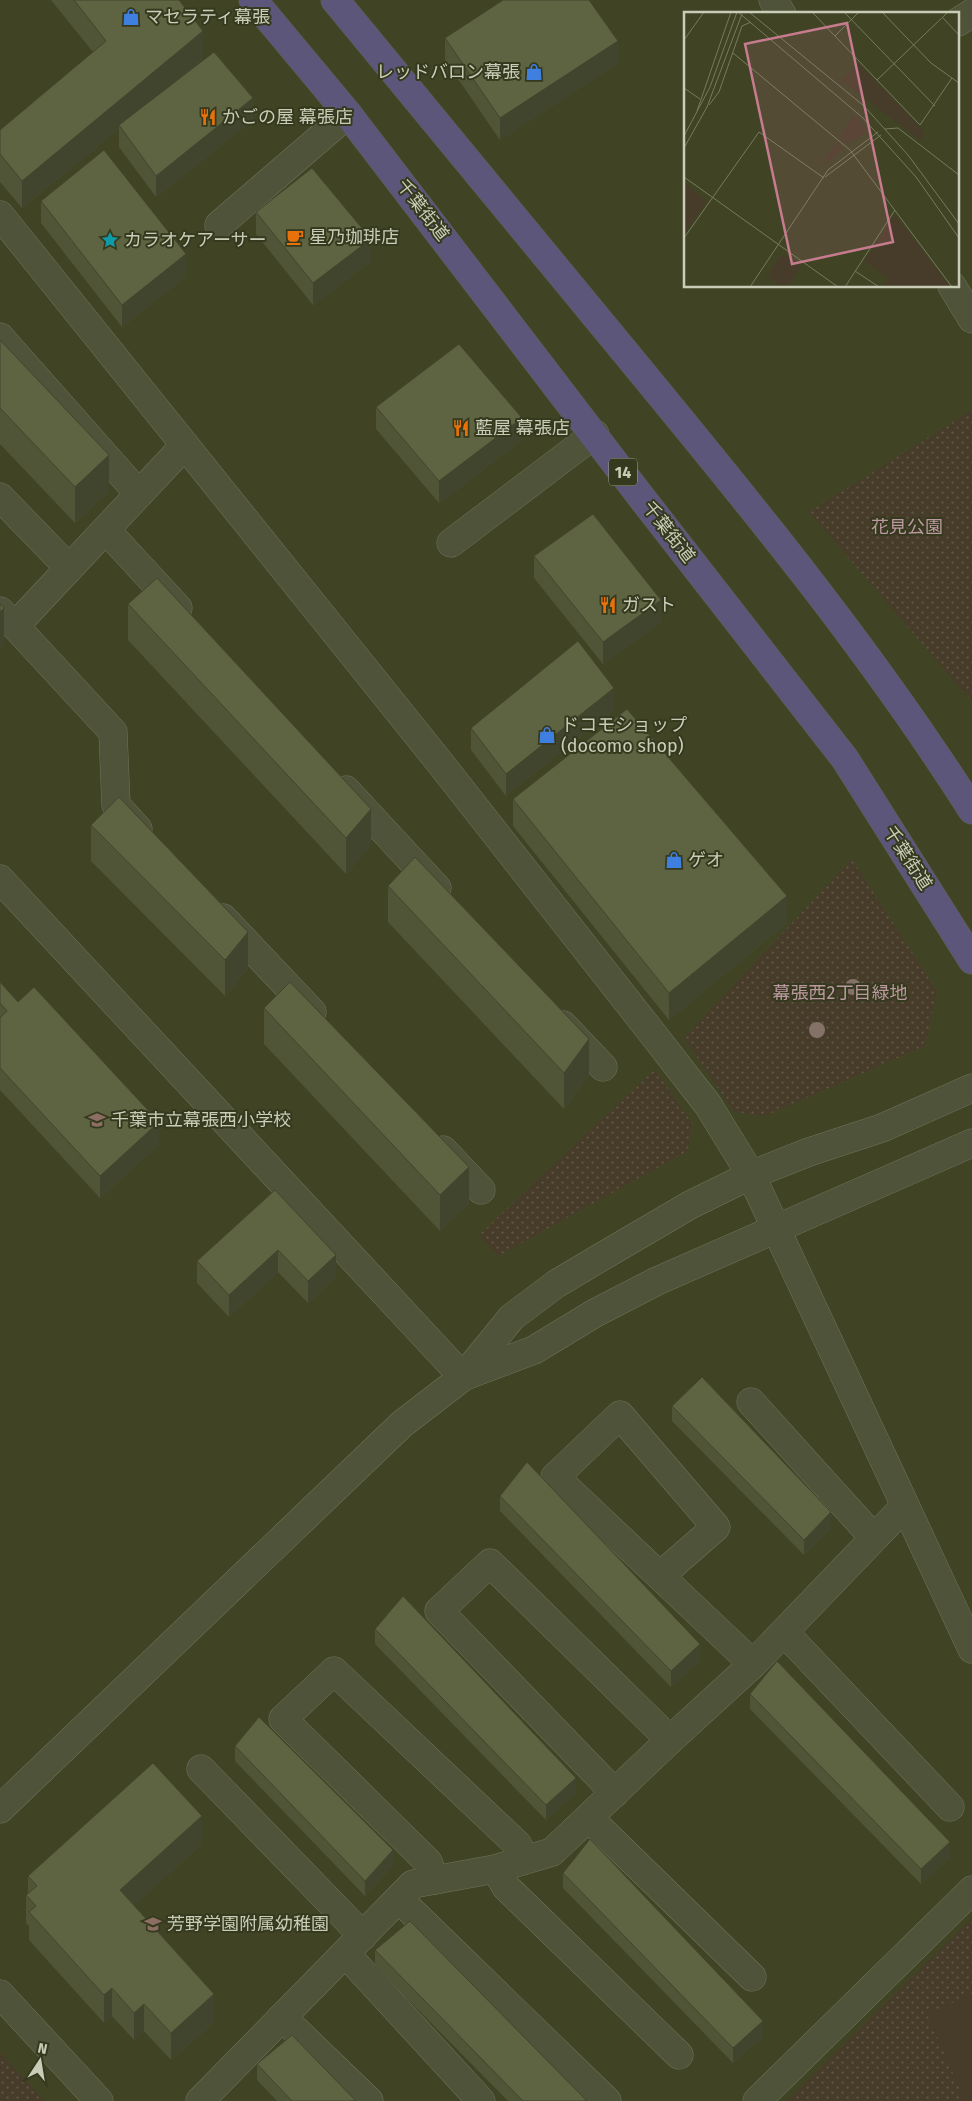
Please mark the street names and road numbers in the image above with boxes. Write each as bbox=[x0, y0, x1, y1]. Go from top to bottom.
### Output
street label: 千葉街道 bbox=[392, 175, 454, 245]
road number: 14 bbox=[609, 458, 637, 486]
street label: 千葉街道 bbox=[638, 497, 700, 567]
street label: 千葉街道 bbox=[879, 822, 937, 894]

